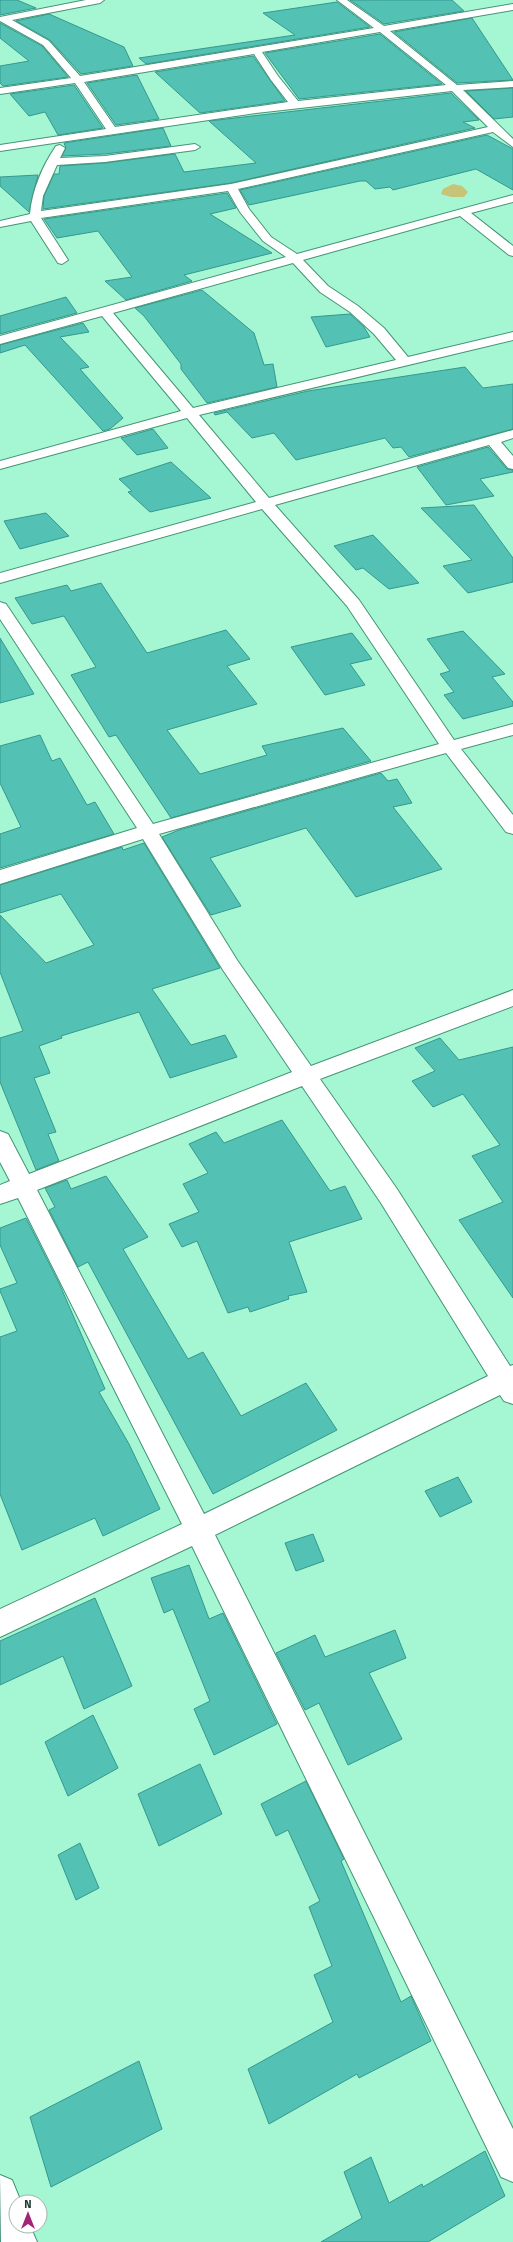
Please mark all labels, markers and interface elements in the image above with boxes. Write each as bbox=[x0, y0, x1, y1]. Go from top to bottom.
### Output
north arrow bbox=[8, 2194, 48, 2234]
text: N bbox=[24, 2198, 32, 2211]

